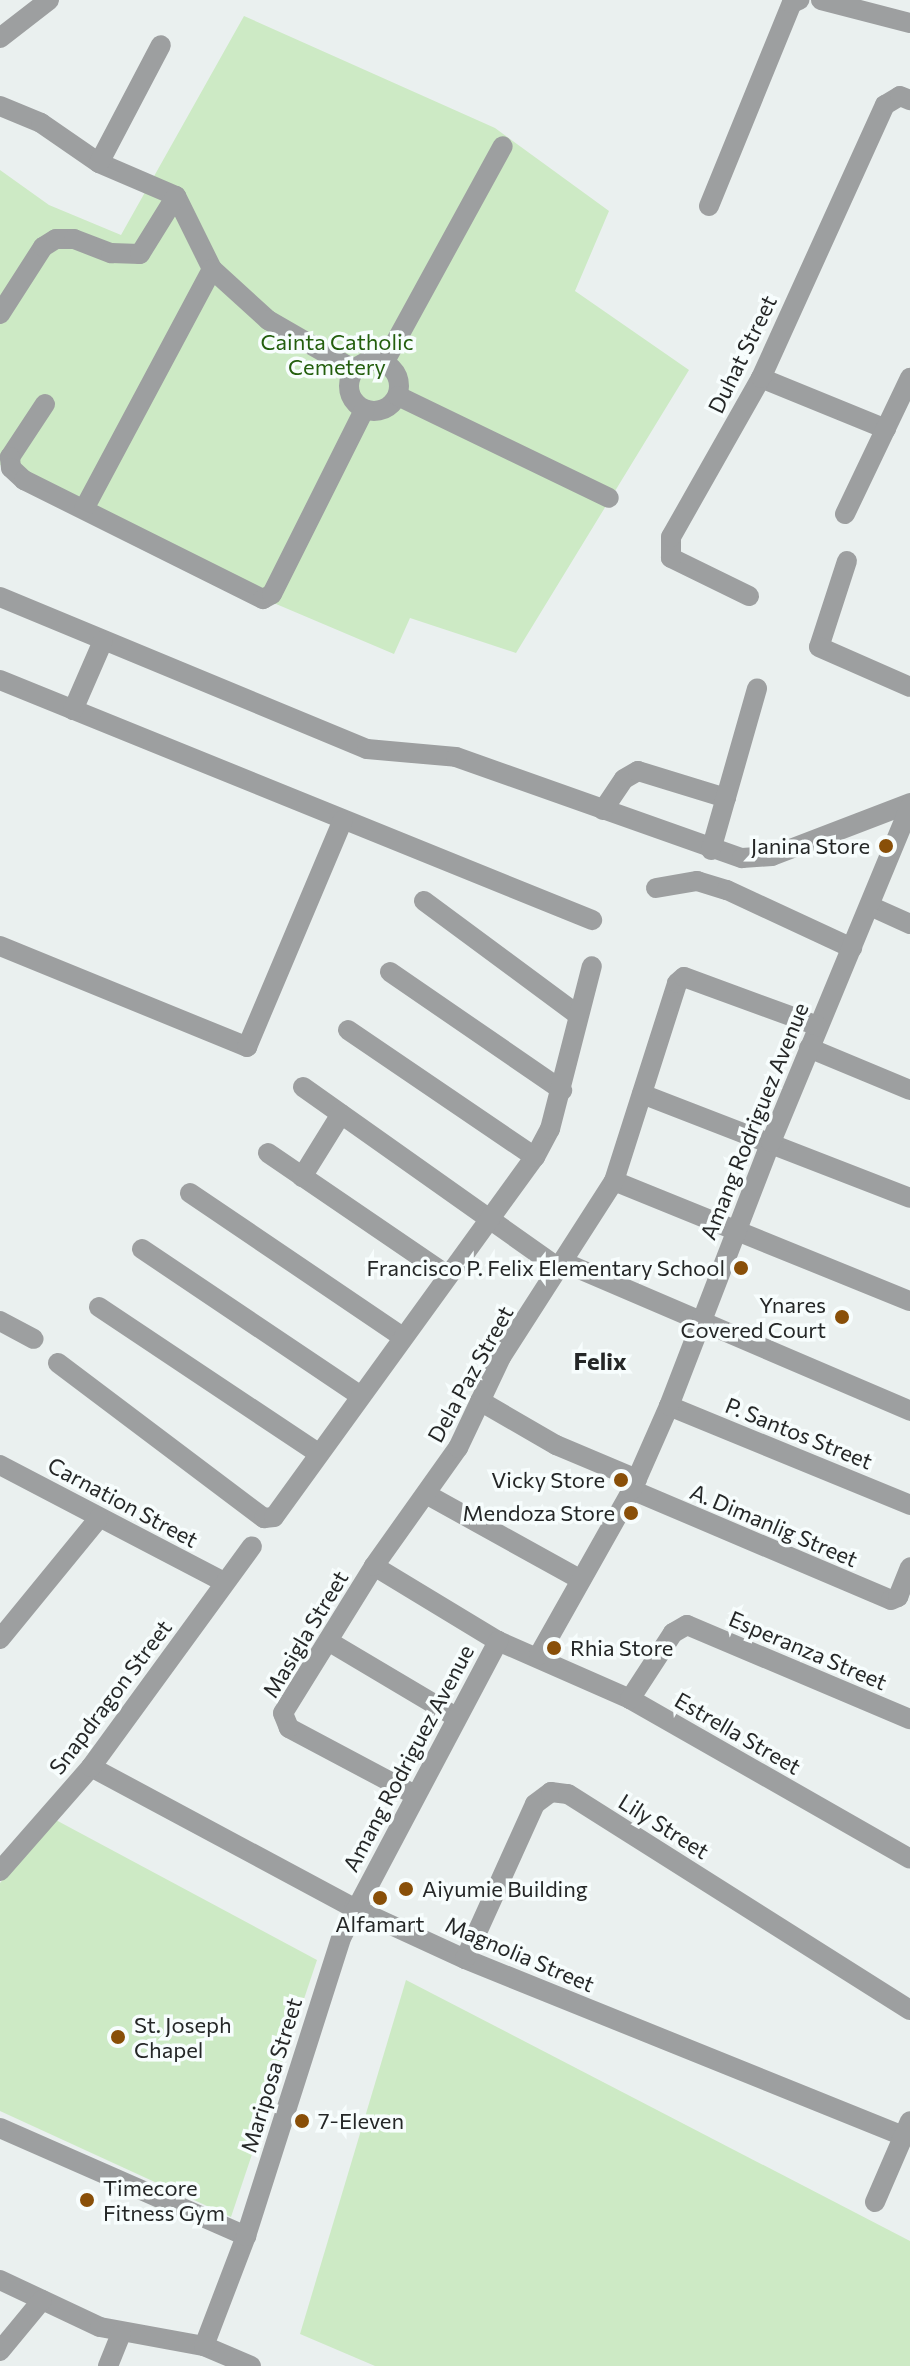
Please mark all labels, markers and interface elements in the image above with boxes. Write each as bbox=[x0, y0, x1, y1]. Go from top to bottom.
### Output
street label: Duhat Street bbox=[702, 291, 782, 417]
park label: Cainta Catholic Cemetery bbox=[260, 328, 414, 380]
place label: Janina Store bbox=[751, 833, 870, 859]
marker: Janina Store bbox=[877, 837, 895, 855]
street label: Amang Rodriguez Avenue bbox=[694, 999, 814, 1243]
place label: Francisco P. Felix Elementary School bbox=[367, 1255, 725, 1281]
marker: Francisco P. Felix Elementary School bbox=[732, 1259, 750, 1277]
place label: Ynares Covered Court bbox=[680, 1291, 826, 1342]
street label: Dela Paz Street bbox=[422, 1301, 518, 1447]
marker: Ynares Covered Court bbox=[833, 1308, 851, 1326]
district label: Felix bbox=[573, 1347, 627, 1375]
street label: P. Santos Street bbox=[722, 1392, 876, 1474]
street label: Carnation Street bbox=[43, 1451, 203, 1553]
place label: Vicky Store bbox=[491, 1467, 605, 1493]
marker: Vicky Store bbox=[612, 1471, 630, 1489]
street label: A. Dimanlig Street bbox=[686, 1478, 862, 1572]
place label: Mendoza Store bbox=[463, 1500, 615, 1526]
marker: Mendoza Store bbox=[622, 1504, 640, 1522]
street label: Masigla Street bbox=[257, 1566, 353, 1702]
street label: Esperanza Street bbox=[725, 1605, 891, 1695]
street label: Snapdragon Street bbox=[43, 1615, 177, 1779]
place label: Rhia Store bbox=[570, 1635, 673, 1661]
marker: Rhia Store bbox=[545, 1639, 563, 1657]
street label: Amang Rodriguez Avenue bbox=[337, 1640, 479, 1876]
street label: Estrella Street bbox=[670, 1686, 806, 1780]
street label: Lily Street bbox=[614, 1788, 714, 1864]
place label: Aiyumie Building bbox=[422, 1876, 588, 1902]
marker: Aiyumie Building bbox=[397, 1880, 415, 1898]
marker: Alfamart bbox=[371, 1889, 389, 1907]
place label: Alfamart bbox=[335, 1911, 425, 1937]
street label: Magnolia Street bbox=[442, 1911, 598, 1997]
street label: Mariposa Street bbox=[235, 1994, 307, 2156]
place label: St. Joseph Chapel bbox=[134, 2011, 232, 2062]
marker: St. Joseph Chapel bbox=[109, 2028, 127, 2046]
place label: 7-Eleven bbox=[318, 2108, 404, 2134]
marker: 7-Eleven bbox=[293, 2112, 311, 2130]
place label: Timecore Fitness Gym bbox=[103, 2174, 225, 2226]
marker: Timecore Fitness Gym bbox=[78, 2191, 96, 2209]

